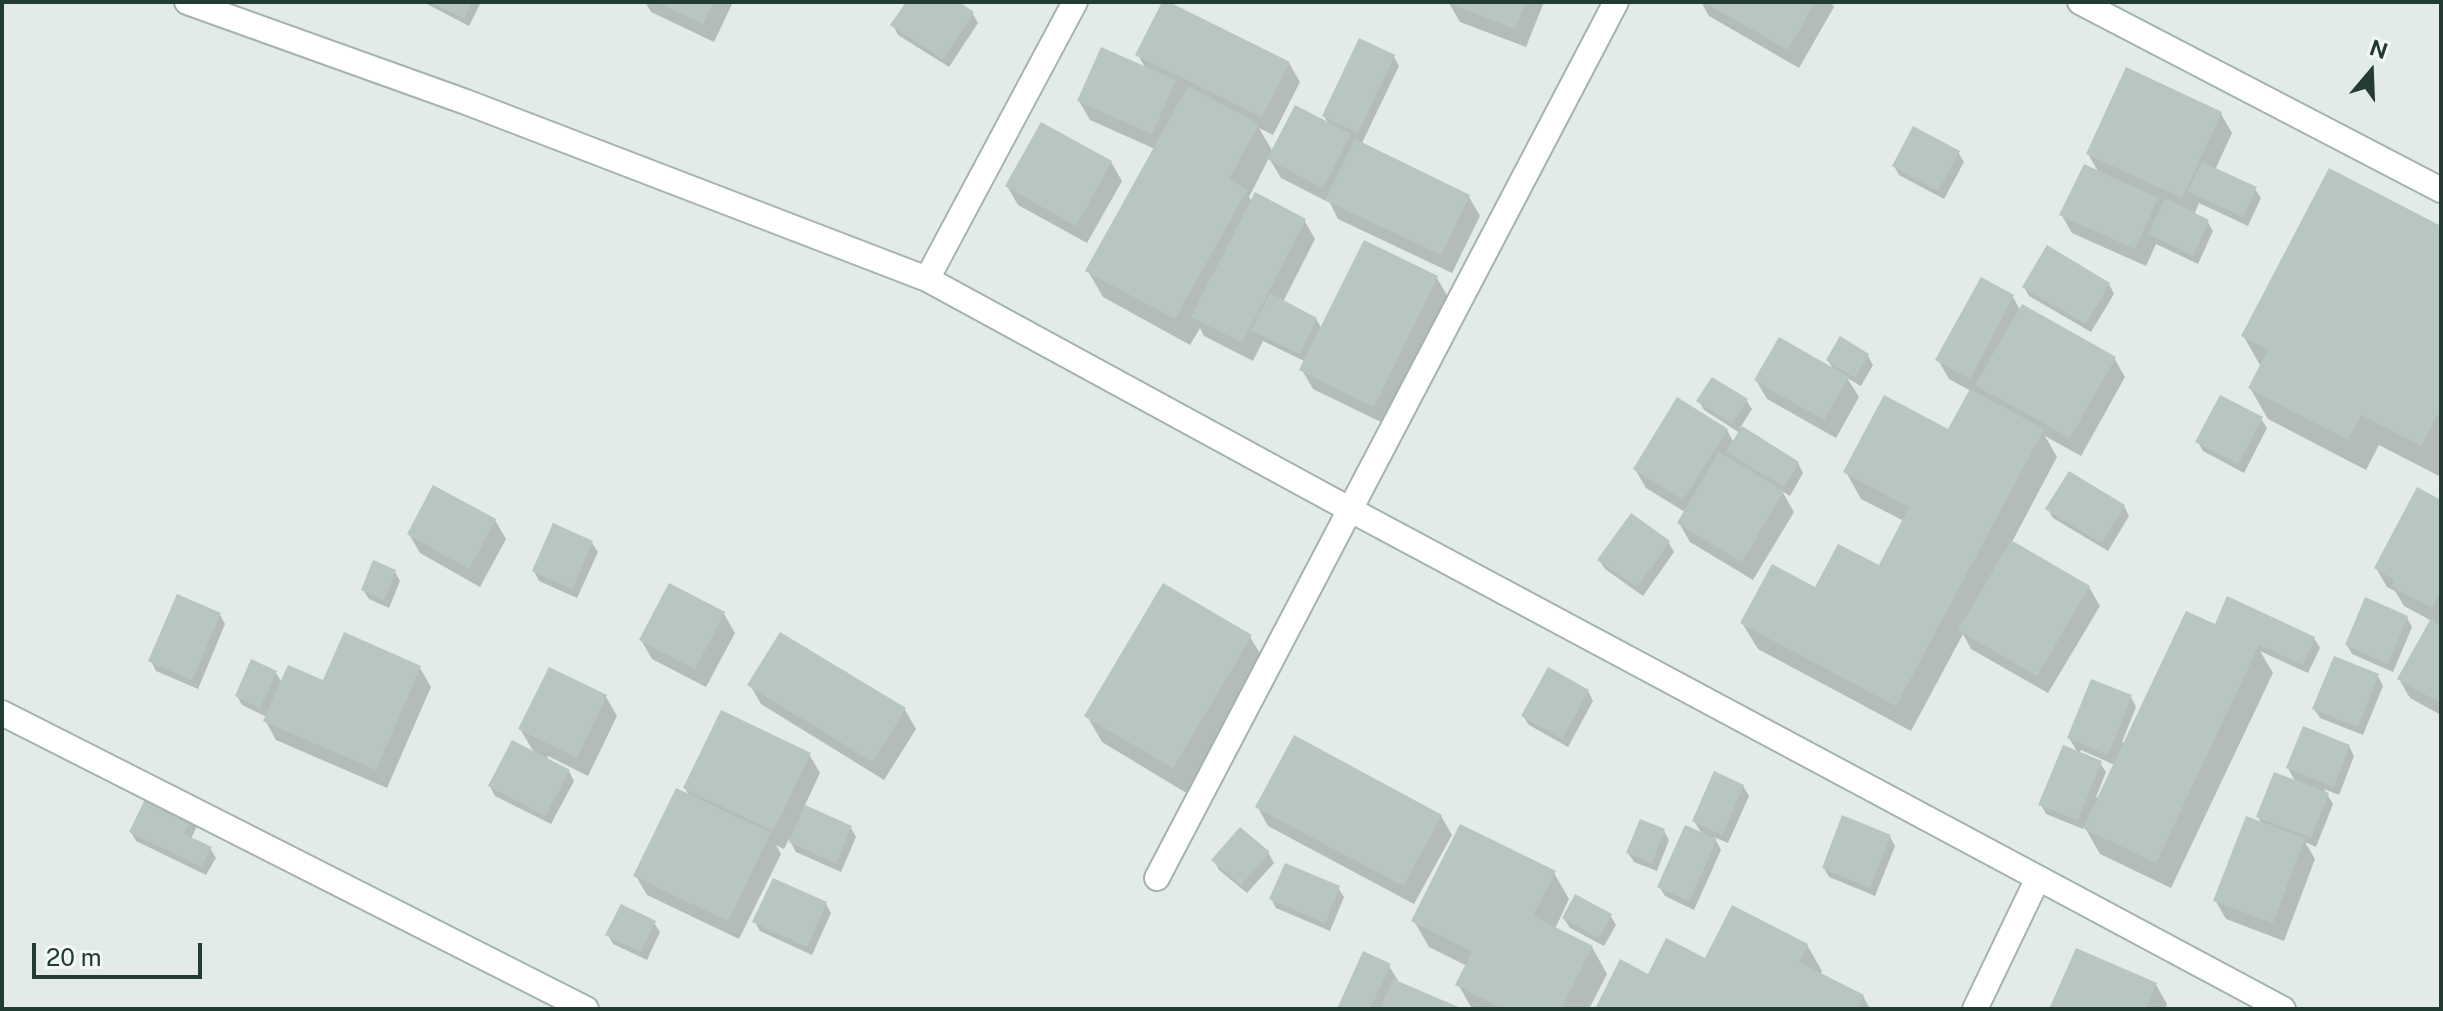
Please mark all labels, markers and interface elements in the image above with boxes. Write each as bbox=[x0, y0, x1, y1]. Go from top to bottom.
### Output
north arrow bbox=[2331, 32, 2411, 112]
text: N bbox=[2366, 34, 2391, 64]
scale bar bbox=[36, 927, 206, 977]
text: 20 m bbox=[46, 943, 102, 971]

